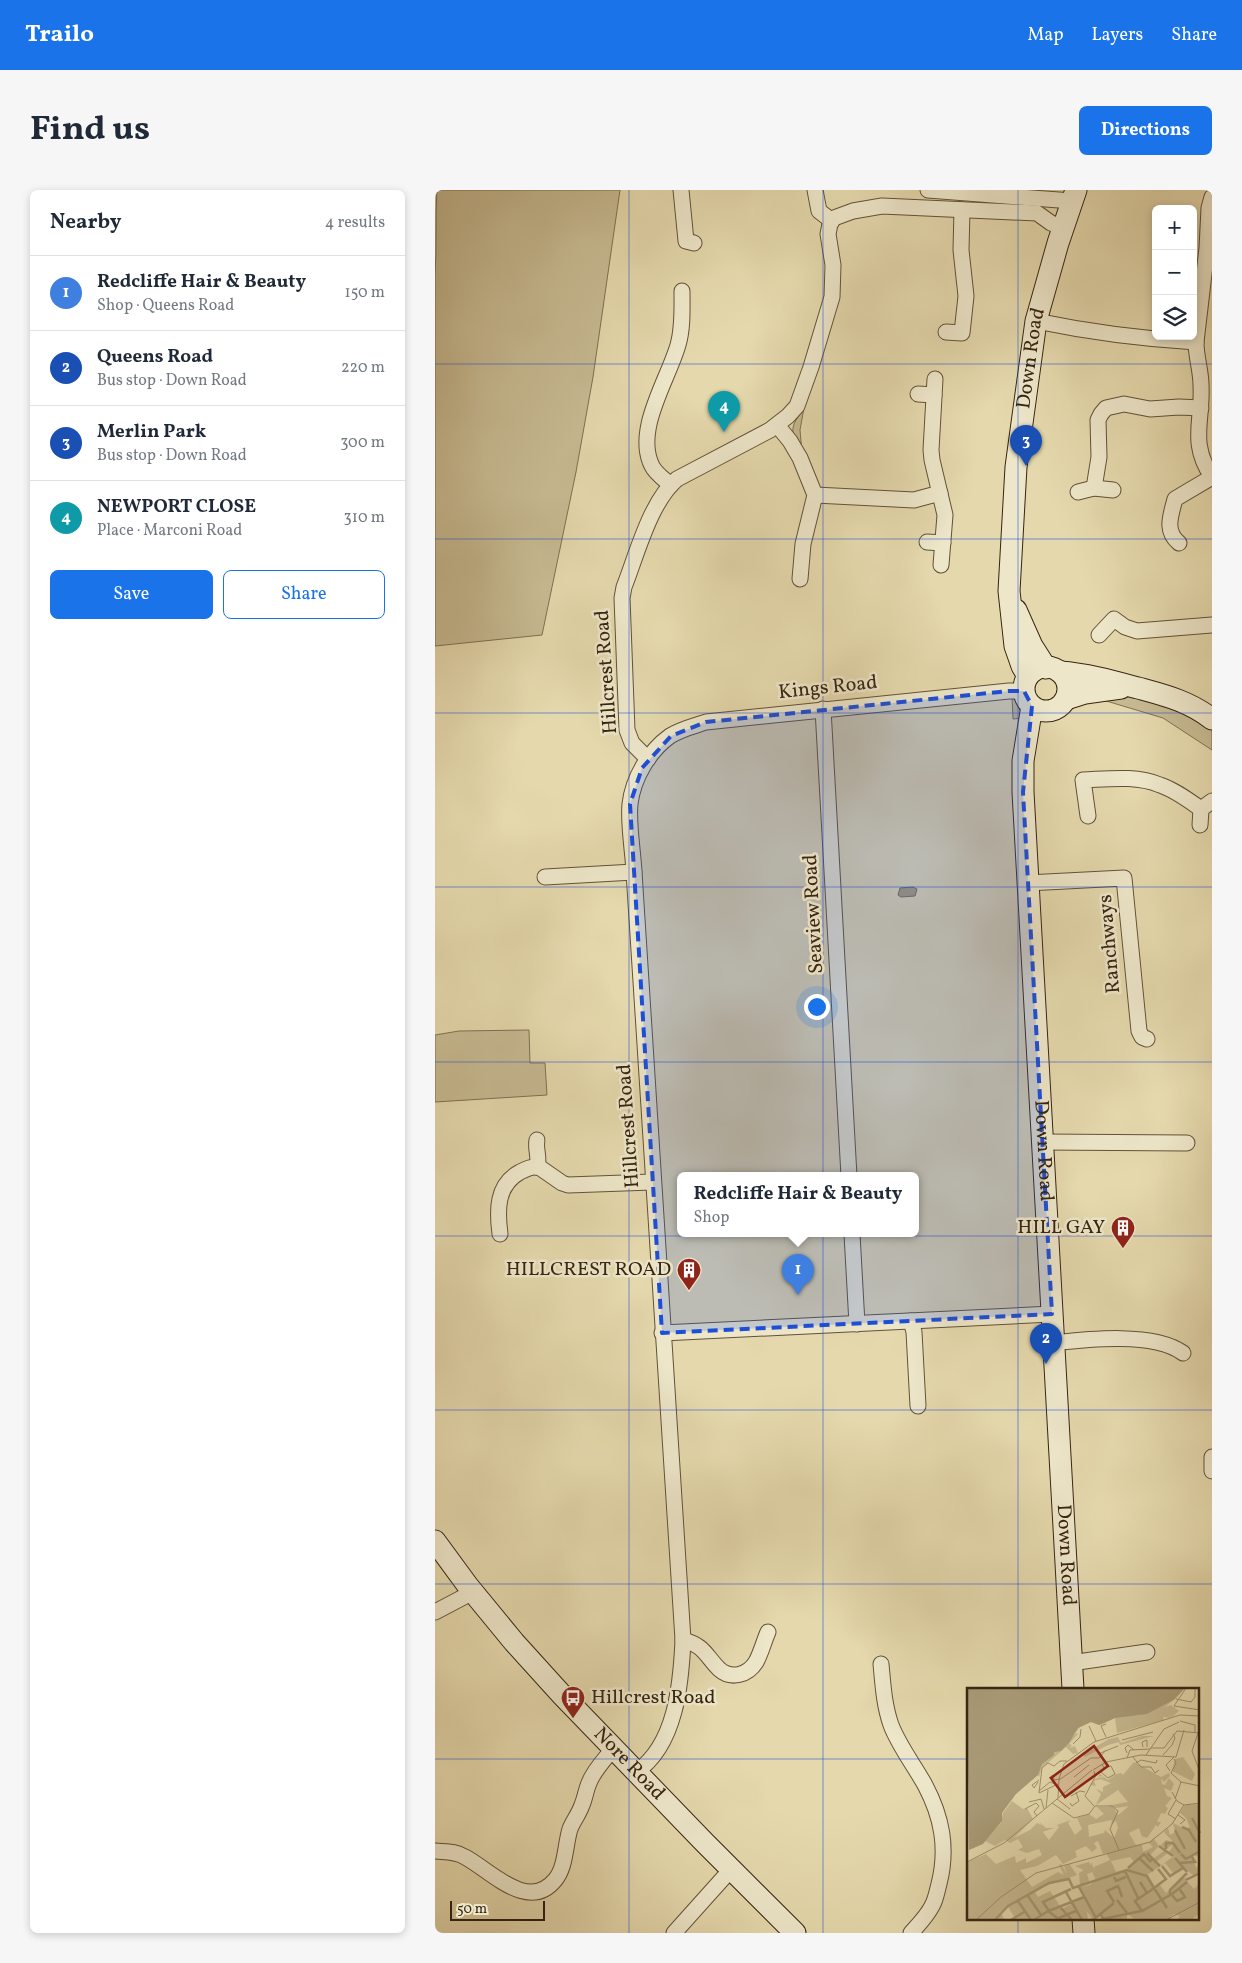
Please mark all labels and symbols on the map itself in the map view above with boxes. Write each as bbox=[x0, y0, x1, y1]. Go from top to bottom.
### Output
street label: Down Road bbox=[1010, 305, 1053, 411]
pin: 4 bbox=[708, 391, 740, 432]
pin: 3 bbox=[1010, 425, 1042, 466]
street label: Hillcrest Road bbox=[589, 609, 625, 735]
street label: Kings Road bbox=[777, 669, 879, 707]
street label: Seaview Road bbox=[797, 853, 831, 975]
street label: Ranchways bbox=[1092, 893, 1128, 995]
your location bbox=[804, 994, 830, 1020]
street label: Hillcrest Road bbox=[611, 1063, 647, 1189]
street label: Down Road bbox=[1026, 1099, 1060, 1202]
place label: HILL GAY bbox=[1017, 1214, 1105, 1242]
building icon: HILL GAY bbox=[1110, 1215, 1136, 1249]
pin: 1 bbox=[782, 1254, 814, 1295]
place label: HILLCREST ROAD bbox=[506, 1256, 671, 1284]
building icon: HILLCREST ROAD bbox=[676, 1257, 702, 1291]
pin: 2 bbox=[1030, 1323, 1062, 1364]
street label: Down Road bbox=[1049, 1504, 1082, 1607]
place label: Hillcrest Road bbox=[591, 1684, 716, 1712]
bus stop icon: Hillcrest Road bbox=[560, 1685, 586, 1719]
inset map bbox=[967, 1688, 1199, 1920]
street label: Nore Road bbox=[587, 1721, 671, 1807]
scale bar bbox=[450, 1898, 545, 1921]

